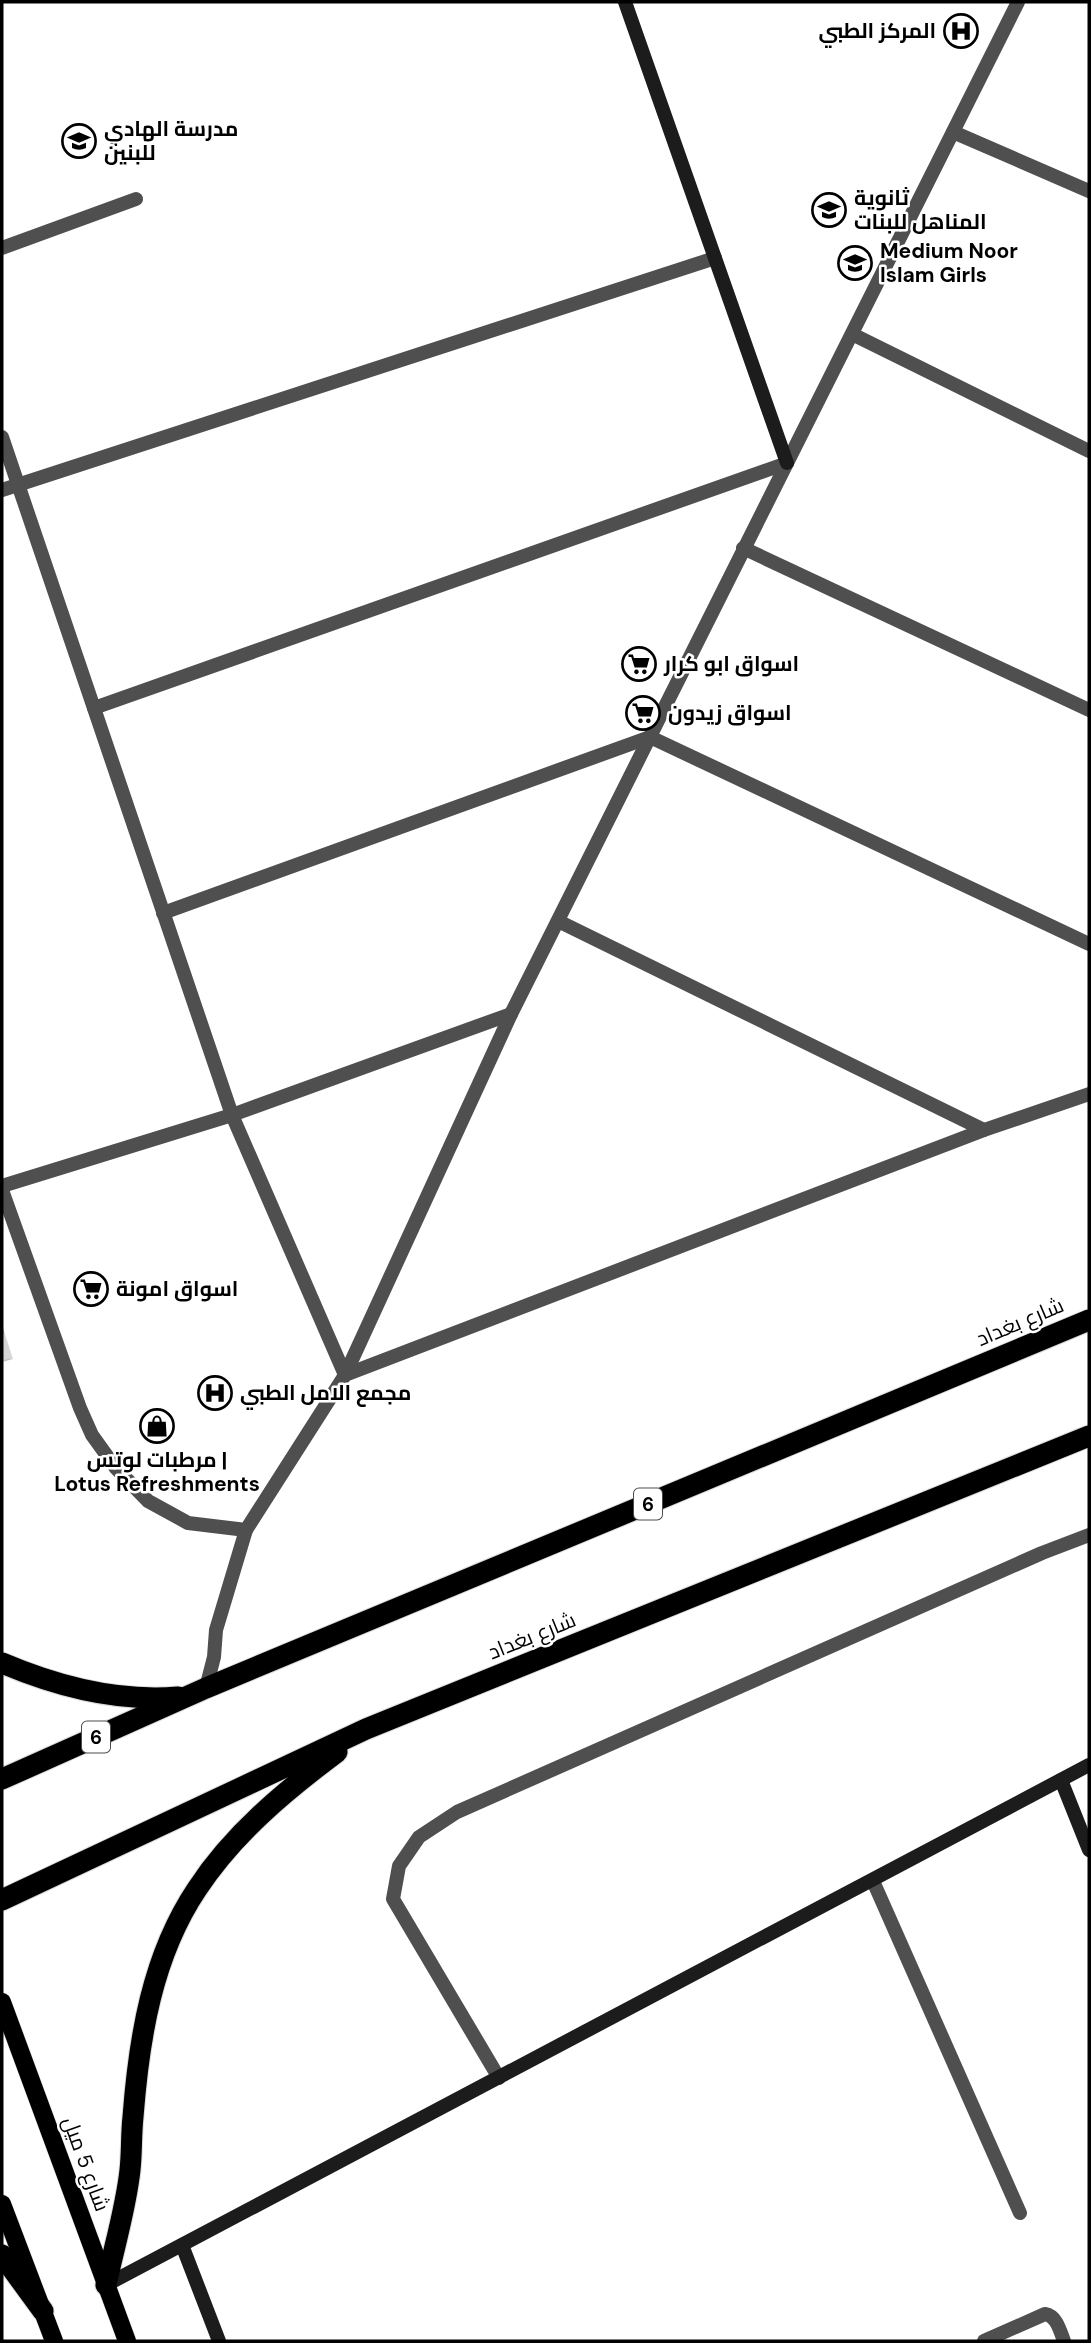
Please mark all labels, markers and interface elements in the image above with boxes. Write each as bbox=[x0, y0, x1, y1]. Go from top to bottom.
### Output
hospital icon: المركز الطبي bbox=[942, 12, 980, 50]
place label: المركز الطبي bbox=[819, 17, 936, 48]
place label: مدرسة الهادي للبنين bbox=[104, 115, 238, 167]
school or university icon: مدرسة الهادي للبنين bbox=[60, 122, 98, 160]
place label: ثانوية المناهل للبنات bbox=[854, 184, 987, 236]
school or university icon: ثانوية المناهل للبنات bbox=[810, 191, 848, 229]
place label: Medium Noor Islam Girls bbox=[880, 237, 1018, 289]
school or university icon: Medium Noor Islam Girls bbox=[836, 244, 874, 282]
supermarket icon: اسواق ابو كرار bbox=[620, 645, 658, 683]
place label: اسواق ابو كرار bbox=[663, 650, 799, 678]
supermarket icon: اسواق زيدون bbox=[624, 694, 662, 732]
place label: اسواق زيدون bbox=[668, 699, 792, 727]
supermarket icon: اسواق امونة bbox=[72, 1270, 110, 1308]
place label: اسواق امونة bbox=[116, 1275, 238, 1303]
street label: شارع بغداد bbox=[972, 1291, 1068, 1353]
hospital icon: مجمع الامل الطبي bbox=[196, 1374, 234, 1412]
place label: مجمع الامل الطبي bbox=[240, 1379, 411, 1410]
shop icon: مرطبات لوتس | Lotus Refreshments bbox=[138, 1407, 176, 1445]
place label: مرطبات لوتس | Lotus Refreshments bbox=[54, 1446, 260, 1498]
road number: 6 bbox=[634, 1488, 662, 1520]
street label: شارع بغداد bbox=[484, 1606, 580, 1666]
road number: 6 bbox=[82, 1722, 110, 1752]
street label: شارع 5 ميل bbox=[56, 2113, 116, 2215]

